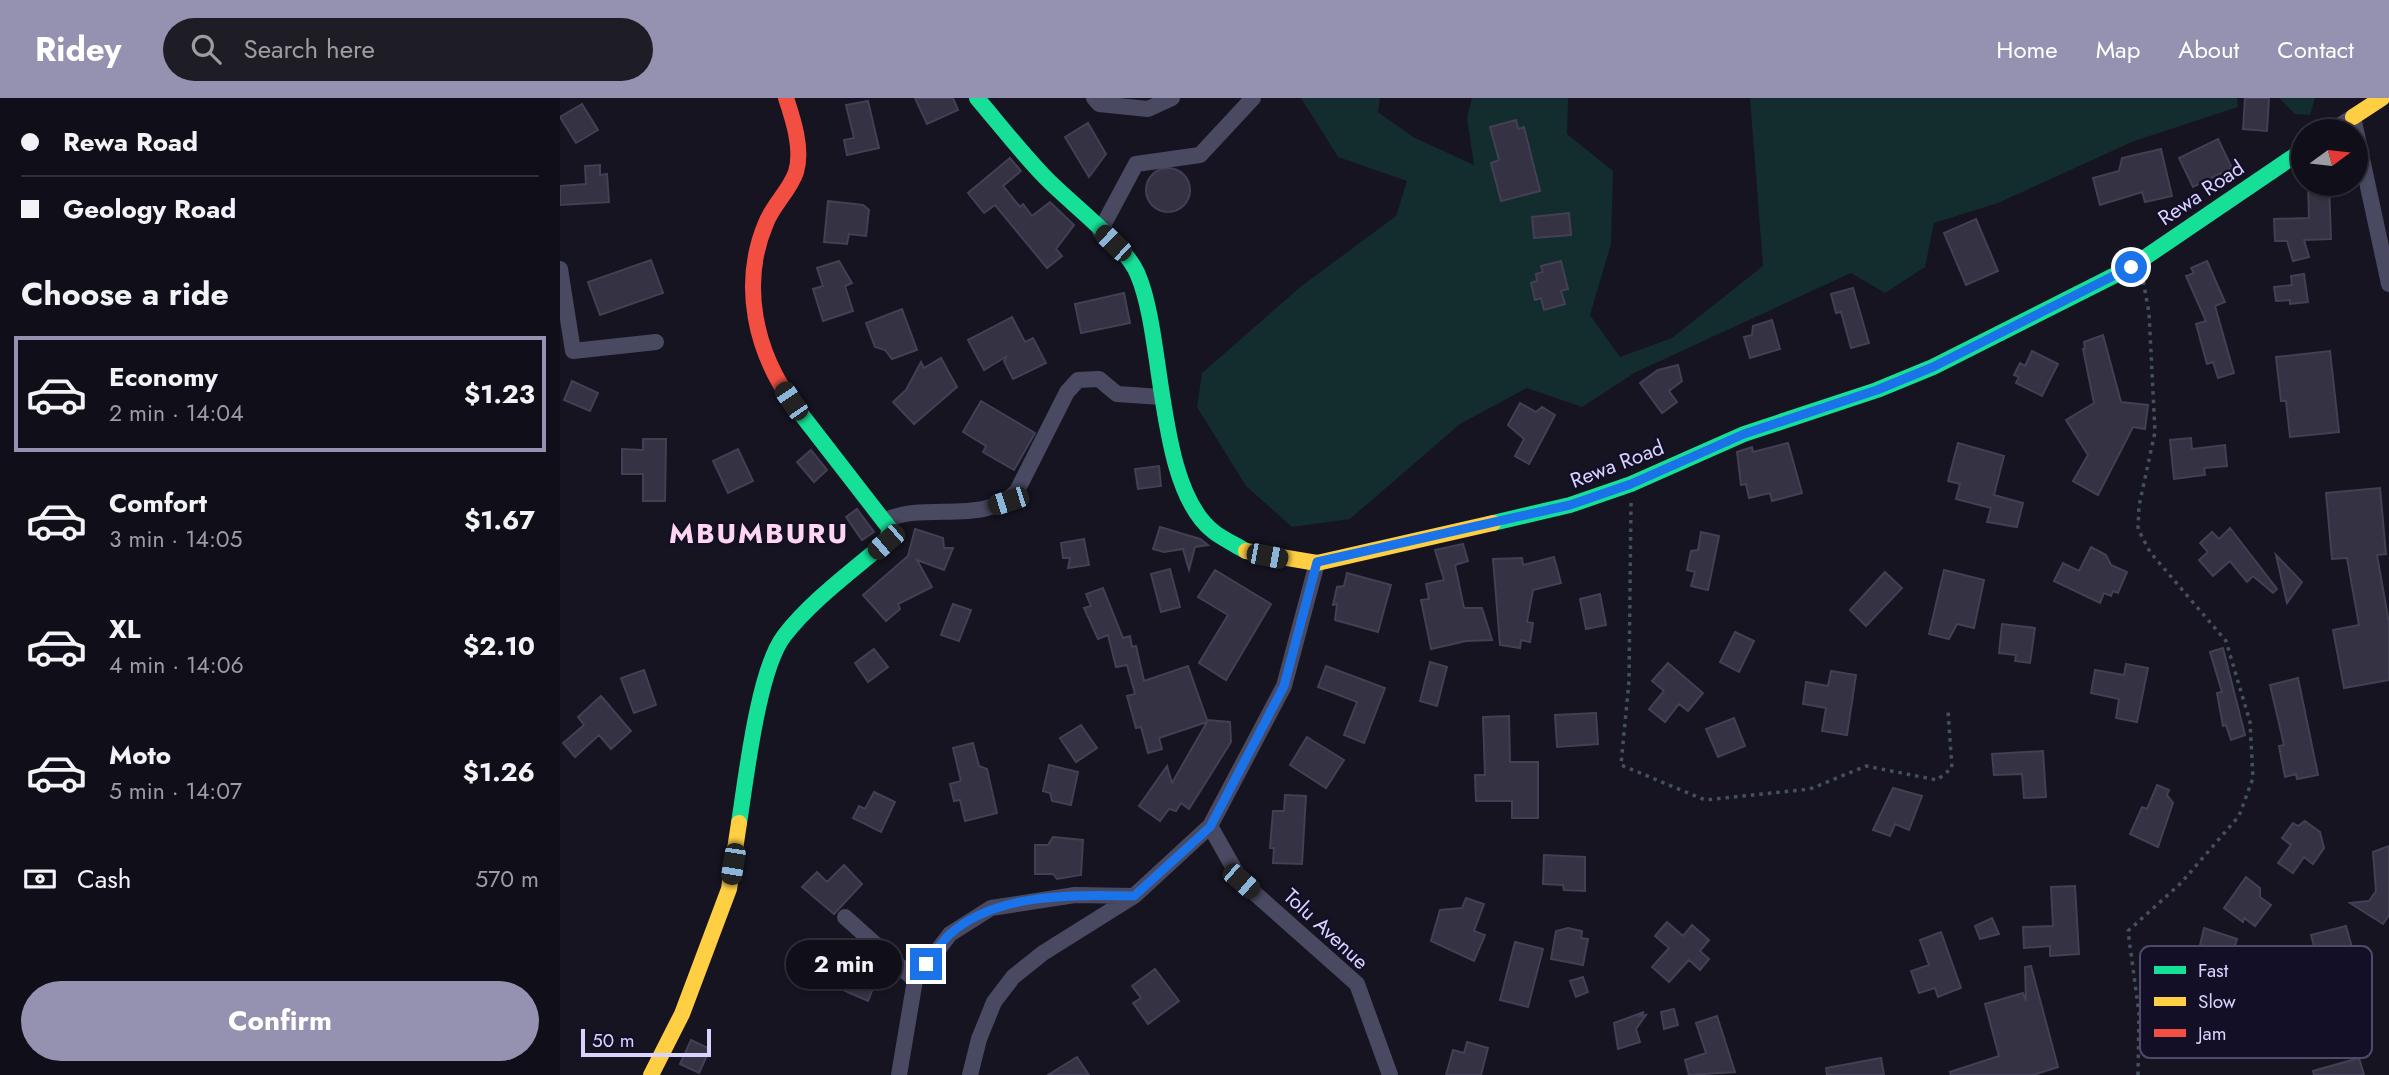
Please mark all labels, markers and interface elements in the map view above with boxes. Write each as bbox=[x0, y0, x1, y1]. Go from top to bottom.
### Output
search box bbox=[163, 18, 653, 81]
text: Ridey bbox=[35, 26, 121, 73]
icon: search bbox=[187, 30, 225, 68]
text: Search here bbox=[243, 30, 375, 68]
text: Home bbox=[1996, 32, 2058, 67]
text: Map bbox=[2096, 32, 2140, 67]
text: About bbox=[2178, 32, 2239, 67]
text: Contact bbox=[2277, 32, 2354, 67]
north arrow bbox=[2291, 119, 2368, 196]
map controls bbox=[2291, 119, 2368, 196]
text: Rewa Road bbox=[63, 123, 198, 161]
street label: Rewa Road bbox=[2152, 153, 2250, 233]
text: Geology Road bbox=[63, 190, 236, 228]
car bbox=[1091, 221, 1136, 265]
route start bbox=[2115, 251, 2147, 283]
text: Choose a ride bbox=[21, 271, 229, 317]
text: Economy bbox=[109, 358, 218, 396]
icon: car bbox=[25, 363, 88, 426]
text: $1.23 bbox=[464, 375, 535, 413]
car bbox=[771, 378, 812, 424]
text: 2 min · 14:04 bbox=[109, 396, 244, 430]
street label: Rewa Road bbox=[1566, 432, 1668, 496]
text: Comfort bbox=[109, 484, 207, 522]
car bbox=[985, 485, 1032, 517]
icon: car bbox=[25, 489, 88, 552]
text: $1.67 bbox=[464, 501, 535, 539]
district label: MBUMBURU bbox=[669, 513, 849, 554]
car bbox=[864, 520, 909, 564]
text: 3 min · 14:05 bbox=[109, 522, 243, 556]
car bbox=[1245, 542, 1290, 570]
text: XL bbox=[109, 610, 141, 648]
icon: car bbox=[25, 615, 88, 678]
text: $2.10 bbox=[463, 627, 535, 665]
text: 4 min · 14:06 bbox=[109, 648, 244, 682]
text: Moto bbox=[109, 736, 171, 774]
icon: car bbox=[25, 741, 88, 804]
text: $1.26 bbox=[463, 753, 535, 791]
text: 5 min · 14:07 bbox=[109, 774, 242, 808]
car bbox=[720, 842, 747, 886]
car bbox=[1219, 859, 1264, 903]
icon: cash bbox=[21, 860, 59, 898]
text: Cash bbox=[77, 860, 131, 898]
text: 570 m bbox=[475, 862, 539, 896]
street label: Tolu Avenue bbox=[1277, 882, 1375, 976]
callout: 2 min bbox=[786, 940, 902, 988]
legend bbox=[2140, 946, 2372, 1058]
text: 2 min bbox=[814, 947, 874, 981]
route end bbox=[910, 948, 942, 980]
text: Fast bbox=[2198, 957, 2229, 984]
button: Confirm bbox=[21, 981, 539, 1061]
text: Slow bbox=[2198, 988, 2236, 1015]
text: Jam bbox=[2195, 1020, 2227, 1047]
scale bar bbox=[581, 1026, 710, 1058]
text: 50 m bbox=[592, 1027, 635, 1054]

